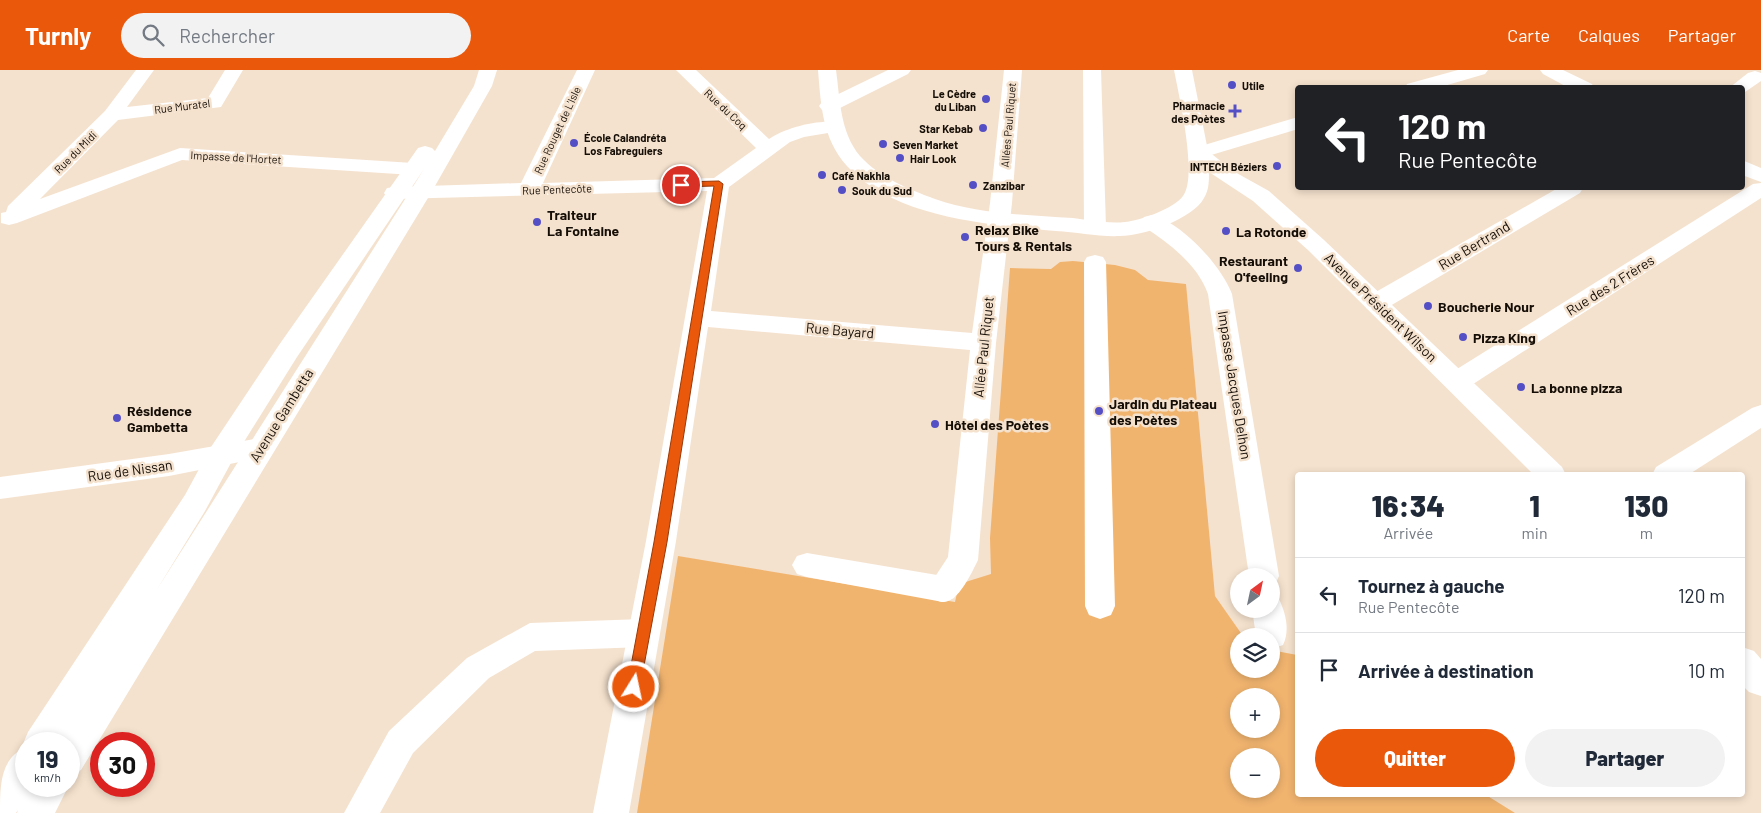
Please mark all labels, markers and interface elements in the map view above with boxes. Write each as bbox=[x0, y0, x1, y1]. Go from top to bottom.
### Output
search box bbox=[121, 13, 471, 58]
text: Turnly bbox=[25, 21, 91, 50]
icon: search bbox=[139, 21, 167, 49]
text: Rechercher bbox=[179, 24, 275, 47]
text: Carte bbox=[1507, 24, 1550, 46]
text: Calques bbox=[1578, 24, 1640, 46]
text: Partager bbox=[1668, 24, 1736, 46]
marker: Utile bbox=[1226, 79, 1238, 91]
place label: Utile bbox=[1242, 79, 1265, 92]
street label: Allées Paul Riquet bbox=[998, 82, 1018, 168]
street label: Rue Rouget de L'Isle bbox=[531, 84, 583, 176]
street label: Rue du Coq bbox=[702, 86, 750, 132]
place label: Le Cèdre du Liban bbox=[933, 87, 976, 113]
marker: Le Cèdre du Liban bbox=[980, 93, 992, 105]
street label: Rue Muratel bbox=[153, 96, 211, 116]
place label: Pharmacie des Poètes bbox=[1171, 99, 1225, 125]
text: 120 m bbox=[1398, 104, 1486, 146]
marker: Pharmacie des Poètes bbox=[1229, 105, 1241, 117]
icon: left bbox=[1315, 105, 1380, 170]
place label: Star Kebab bbox=[919, 122, 973, 135]
marker: Star Kebab bbox=[977, 122, 989, 134]
street label: Rue du Midi bbox=[51, 128, 99, 176]
place label: École Calandréta Los Fabreguiers bbox=[584, 131, 667, 157]
marker: École Calandréta Los Fabreguiers bbox=[568, 137, 580, 149]
marker: Seven Market bbox=[877, 138, 889, 150]
place label: Seven Market bbox=[893, 138, 958, 151]
text: Rue Pentecôte bbox=[1398, 146, 1537, 172]
street label: Impasse de l'Hortet bbox=[190, 148, 282, 166]
marker: Hair Look bbox=[894, 152, 906, 164]
place label: Hair Look bbox=[910, 152, 956, 165]
place label: IN'TECH Béziers bbox=[1190, 160, 1267, 173]
marker: IN'TECH Béziers bbox=[1271, 160, 1283, 172]
pin bbox=[660, 164, 702, 206]
marker: Café Nakhla bbox=[816, 169, 828, 181]
place label: Café Nakhla bbox=[832, 169, 890, 182]
icon: arrive bbox=[667, 171, 695, 199]
marker: Zanzibar bbox=[967, 179, 979, 191]
place label: Zanzibar bbox=[983, 179, 1026, 192]
street label: Rue Pentecôte bbox=[522, 181, 592, 197]
marker: Souk du Sud bbox=[836, 184, 848, 196]
place label: Souk du Sud bbox=[852, 184, 912, 197]
place label: Traiteur La Fontaine bbox=[547, 206, 620, 239]
marker: Traiteur La Fontaine bbox=[531, 216, 543, 228]
street label: Rue Bertrand bbox=[1435, 217, 1513, 273]
place label: Relax Bike Tours & Rentals bbox=[975, 221, 1072, 254]
place label: La Rotonde bbox=[1236, 223, 1307, 240]
marker: La Rotonde bbox=[1220, 225, 1232, 237]
marker: Relax Bike Tours & Rentals bbox=[959, 231, 971, 243]
street label: Avenue Président Wilson bbox=[1321, 249, 1441, 365]
street label: Rue des 2 Frères bbox=[1563, 251, 1657, 319]
place label: Restaurant O'feeling bbox=[1219, 252, 1288, 285]
marker: Restaurant O'feeling bbox=[1292, 262, 1304, 274]
street label: Allée Paul Riquet bbox=[969, 296, 997, 398]
place label: Boucherie Nour bbox=[1438, 298, 1535, 315]
marker: Boucherie Nour bbox=[1422, 300, 1434, 312]
street label: Impasse Jacques Delhon bbox=[1215, 309, 1255, 461]
street label: Rue Bayard bbox=[805, 319, 875, 341]
place label: Pizza King bbox=[1473, 329, 1536, 346]
marker: Pizza King bbox=[1457, 331, 1469, 343]
street label: Avenue Gambetta bbox=[246, 365, 316, 465]
place label: La bonne pizza bbox=[1531, 379, 1622, 396]
marker: La bonne pizza bbox=[1515, 381, 1527, 393]
place label: Jardin du Plateau des Poètes bbox=[1109, 395, 1217, 428]
place label: Résidence Gambetta bbox=[127, 402, 192, 435]
marker: Jardin du Plateau des Poètes bbox=[1093, 405, 1105, 417]
marker: Résidence Gambetta bbox=[111, 412, 123, 424]
place label: Hôtel des Poètes bbox=[945, 416, 1049, 433]
marker: Hôtel des Poètes bbox=[929, 418, 941, 430]
street label: Rue de Nissan bbox=[87, 456, 173, 484]
text: 16:34 bbox=[1372, 487, 1445, 523]
text: 1 bbox=[1529, 487, 1540, 523]
text: 130 bbox=[1624, 487, 1668, 523]
text: Arrivée bbox=[1383, 523, 1433, 542]
text: min bbox=[1522, 523, 1548, 542]
text: m bbox=[1640, 523, 1653, 542]
north arrow bbox=[1230, 568, 1280, 618]
map controls bbox=[1230, 568, 1280, 798]
text: Tournez à gauche bbox=[1358, 574, 1505, 597]
icon: left bbox=[1315, 581, 1343, 609]
text: 120 m bbox=[1678, 584, 1725, 607]
text: Rue Pentecôte bbox=[1358, 597, 1459, 616]
button: layers bbox=[1230, 628, 1280, 678]
icon: arrive bbox=[1315, 656, 1343, 684]
text: Arrivée à destination bbox=[1358, 659, 1534, 682]
text: 10 m bbox=[1688, 659, 1725, 682]
position arrow bbox=[607, 660, 659, 712]
button: + bbox=[1230, 688, 1280, 738]
button: Quitter bbox=[1315, 729, 1515, 787]
button: Partager bbox=[1525, 729, 1725, 787]
speed limit sign: 30 bbox=[90, 732, 155, 797]
text: 19 bbox=[36, 743, 59, 773]
button: − bbox=[1230, 748, 1280, 798]
text: km/h bbox=[34, 770, 61, 784]

